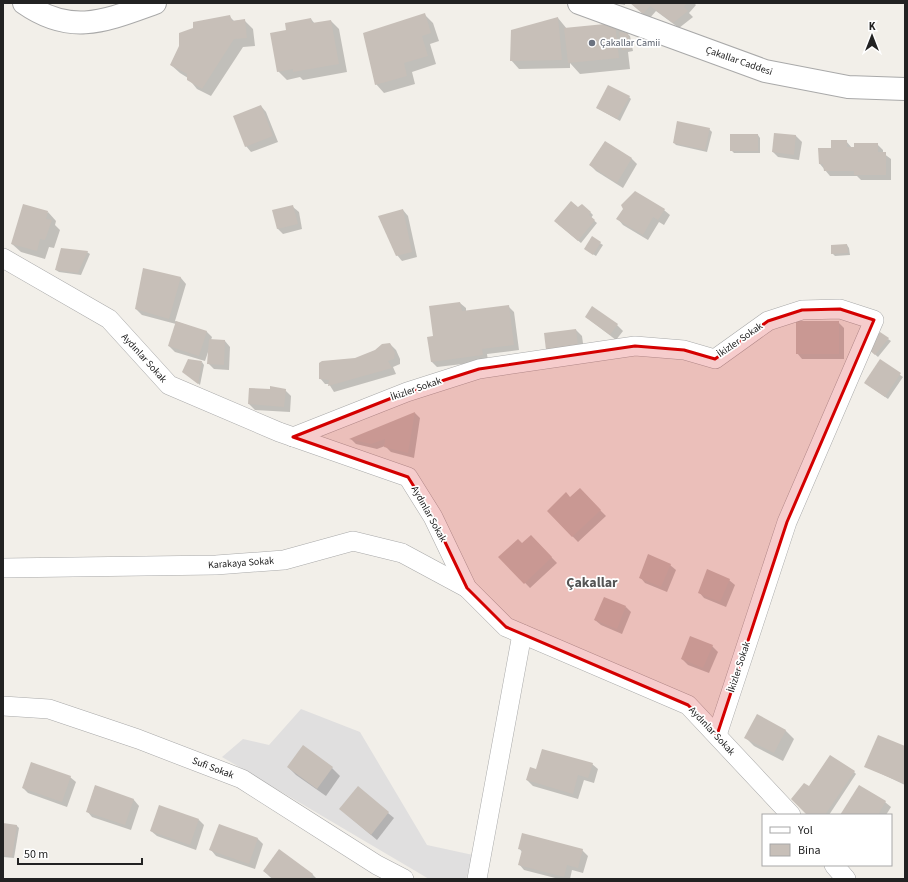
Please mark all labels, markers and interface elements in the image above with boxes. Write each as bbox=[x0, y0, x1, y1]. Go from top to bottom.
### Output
north arrow bbox=[852, 16, 892, 56]
text: K bbox=[869, 19, 876, 34]
place label: Çakallar Camii bbox=[600, 36, 660, 50]
marker: Çakallar Camii bbox=[587, 38, 597, 48]
street label: Çakallar Caddesi bbox=[704, 43, 774, 79]
street label: İkizler Sokak bbox=[714, 319, 766, 361]
street label: Aydınlar Sokak bbox=[118, 330, 170, 386]
street label: İkizler Sokak bbox=[389, 374, 443, 404]
street label: Aydınlar Sokak bbox=[408, 483, 450, 545]
street label: Karakaya Sokak bbox=[208, 554, 275, 572]
district label: Çakallar bbox=[566, 573, 618, 593]
street label: İkizler Sokak bbox=[724, 640, 754, 694]
street label: Aydınlar Sokak bbox=[686, 704, 738, 759]
street label: Sufi Sokak bbox=[190, 754, 236, 782]
legend bbox=[762, 814, 892, 866]
text: Yol bbox=[797, 822, 813, 839]
scale bar bbox=[18, 840, 142, 866]
text: Bina bbox=[798, 842, 821, 859]
text: 50 m bbox=[24, 846, 48, 863]

